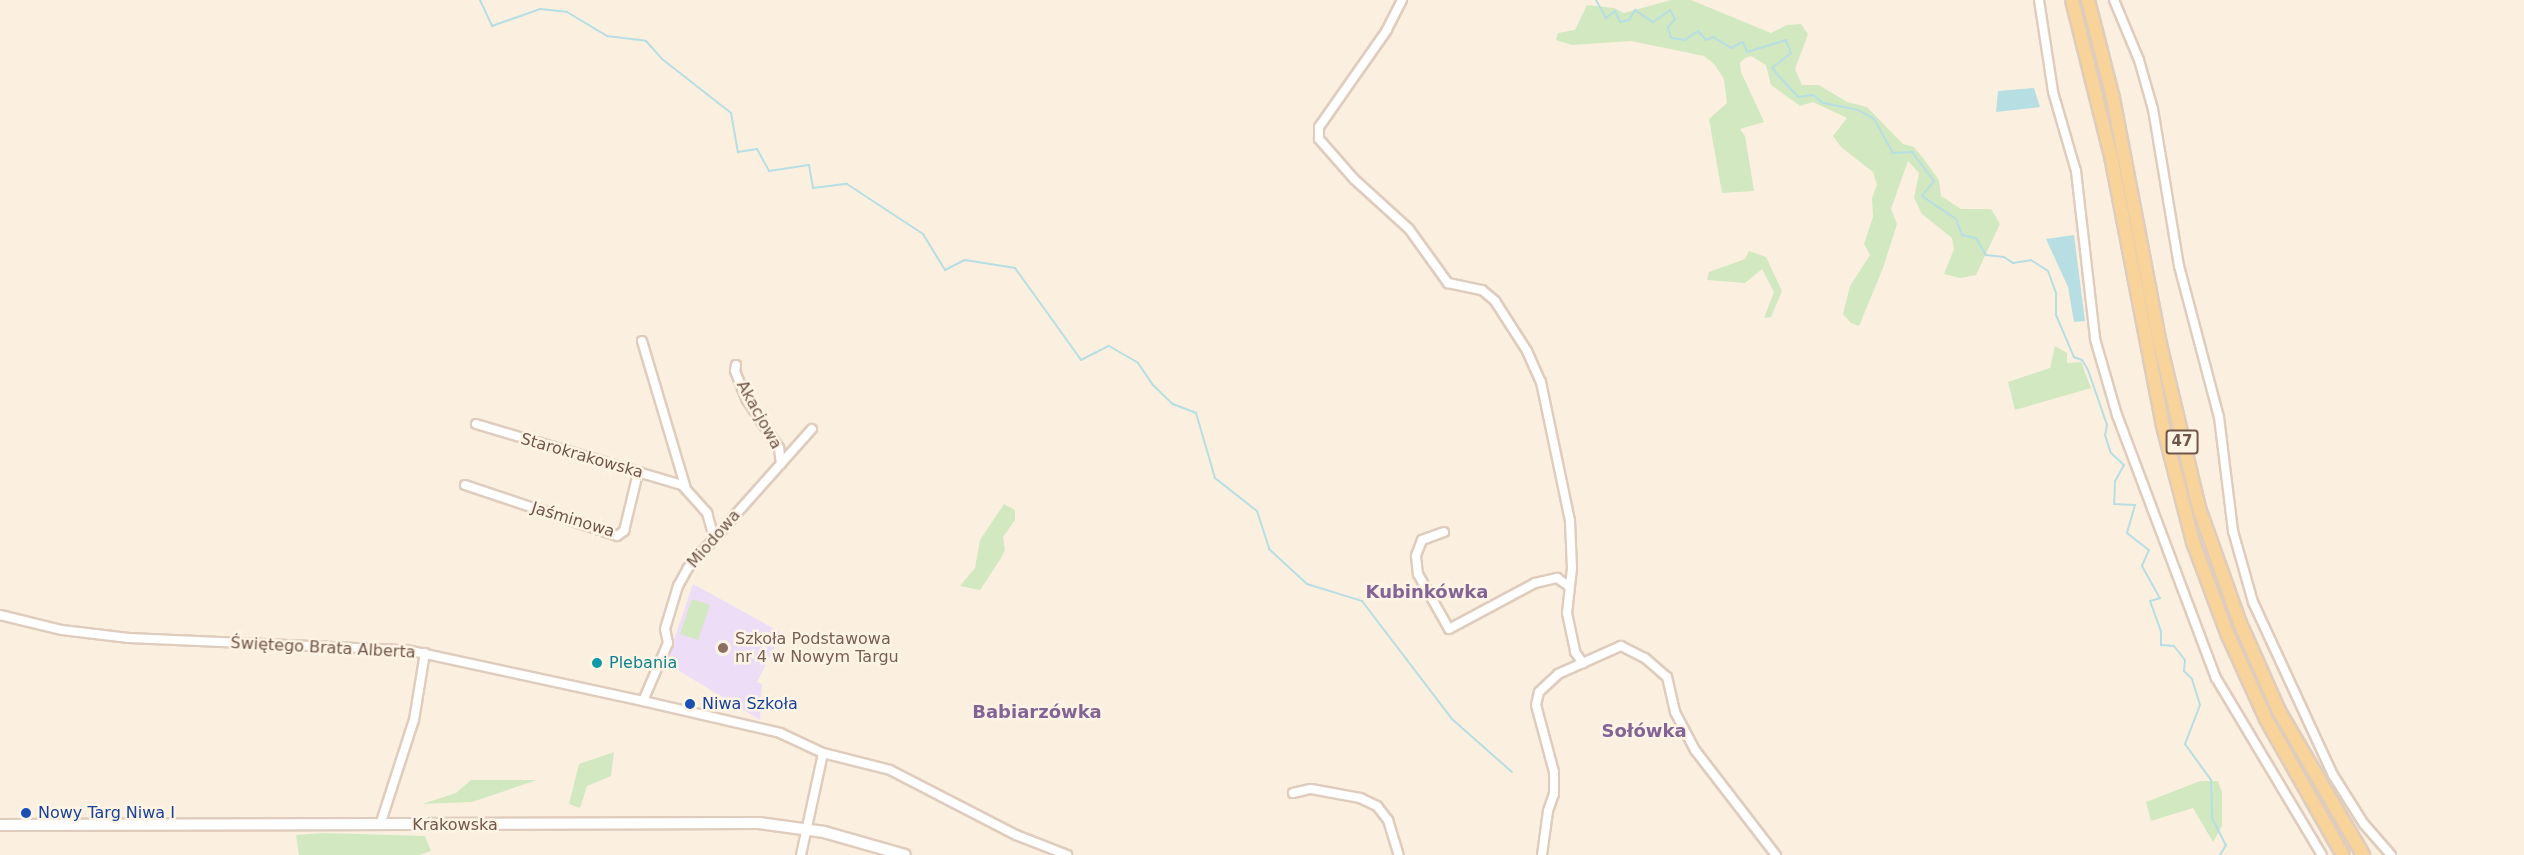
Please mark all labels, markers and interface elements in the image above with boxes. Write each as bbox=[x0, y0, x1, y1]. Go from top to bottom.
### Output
street label: Akacjowa bbox=[732, 377, 786, 453]
street label: Starokrakowska bbox=[519, 429, 645, 483]
road number: 47 bbox=[2166, 430, 2198, 454]
street label: Jaśminowa bbox=[529, 498, 617, 542]
street label: Miodowa bbox=[684, 506, 744, 572]
district label: Kubinkówka bbox=[1366, 581, 1488, 603]
place label: Szkoła Podstawowa nr 4 w Nowym Targu bbox=[735, 629, 899, 667]
street label: Świętego Brata Alberta bbox=[230, 634, 416, 662]
marker: Szkoła Podstawowa nr 4 w Nowym Targu bbox=[716, 641, 730, 655]
place label: Plebania bbox=[609, 653, 677, 673]
marker: Plebania bbox=[590, 656, 604, 670]
place label: Niwa Szkoła bbox=[702, 694, 798, 714]
marker: Niwa Szkoła bbox=[683, 697, 697, 711]
district label: Babiarzówka bbox=[972, 701, 1102, 723]
district label: Sołówka bbox=[1601, 720, 1687, 742]
place label: Nowy Targ Niwa I bbox=[38, 803, 175, 823]
marker: Nowy Targ Niwa I bbox=[19, 806, 33, 820]
street label: Krakowska bbox=[412, 815, 498, 835]

